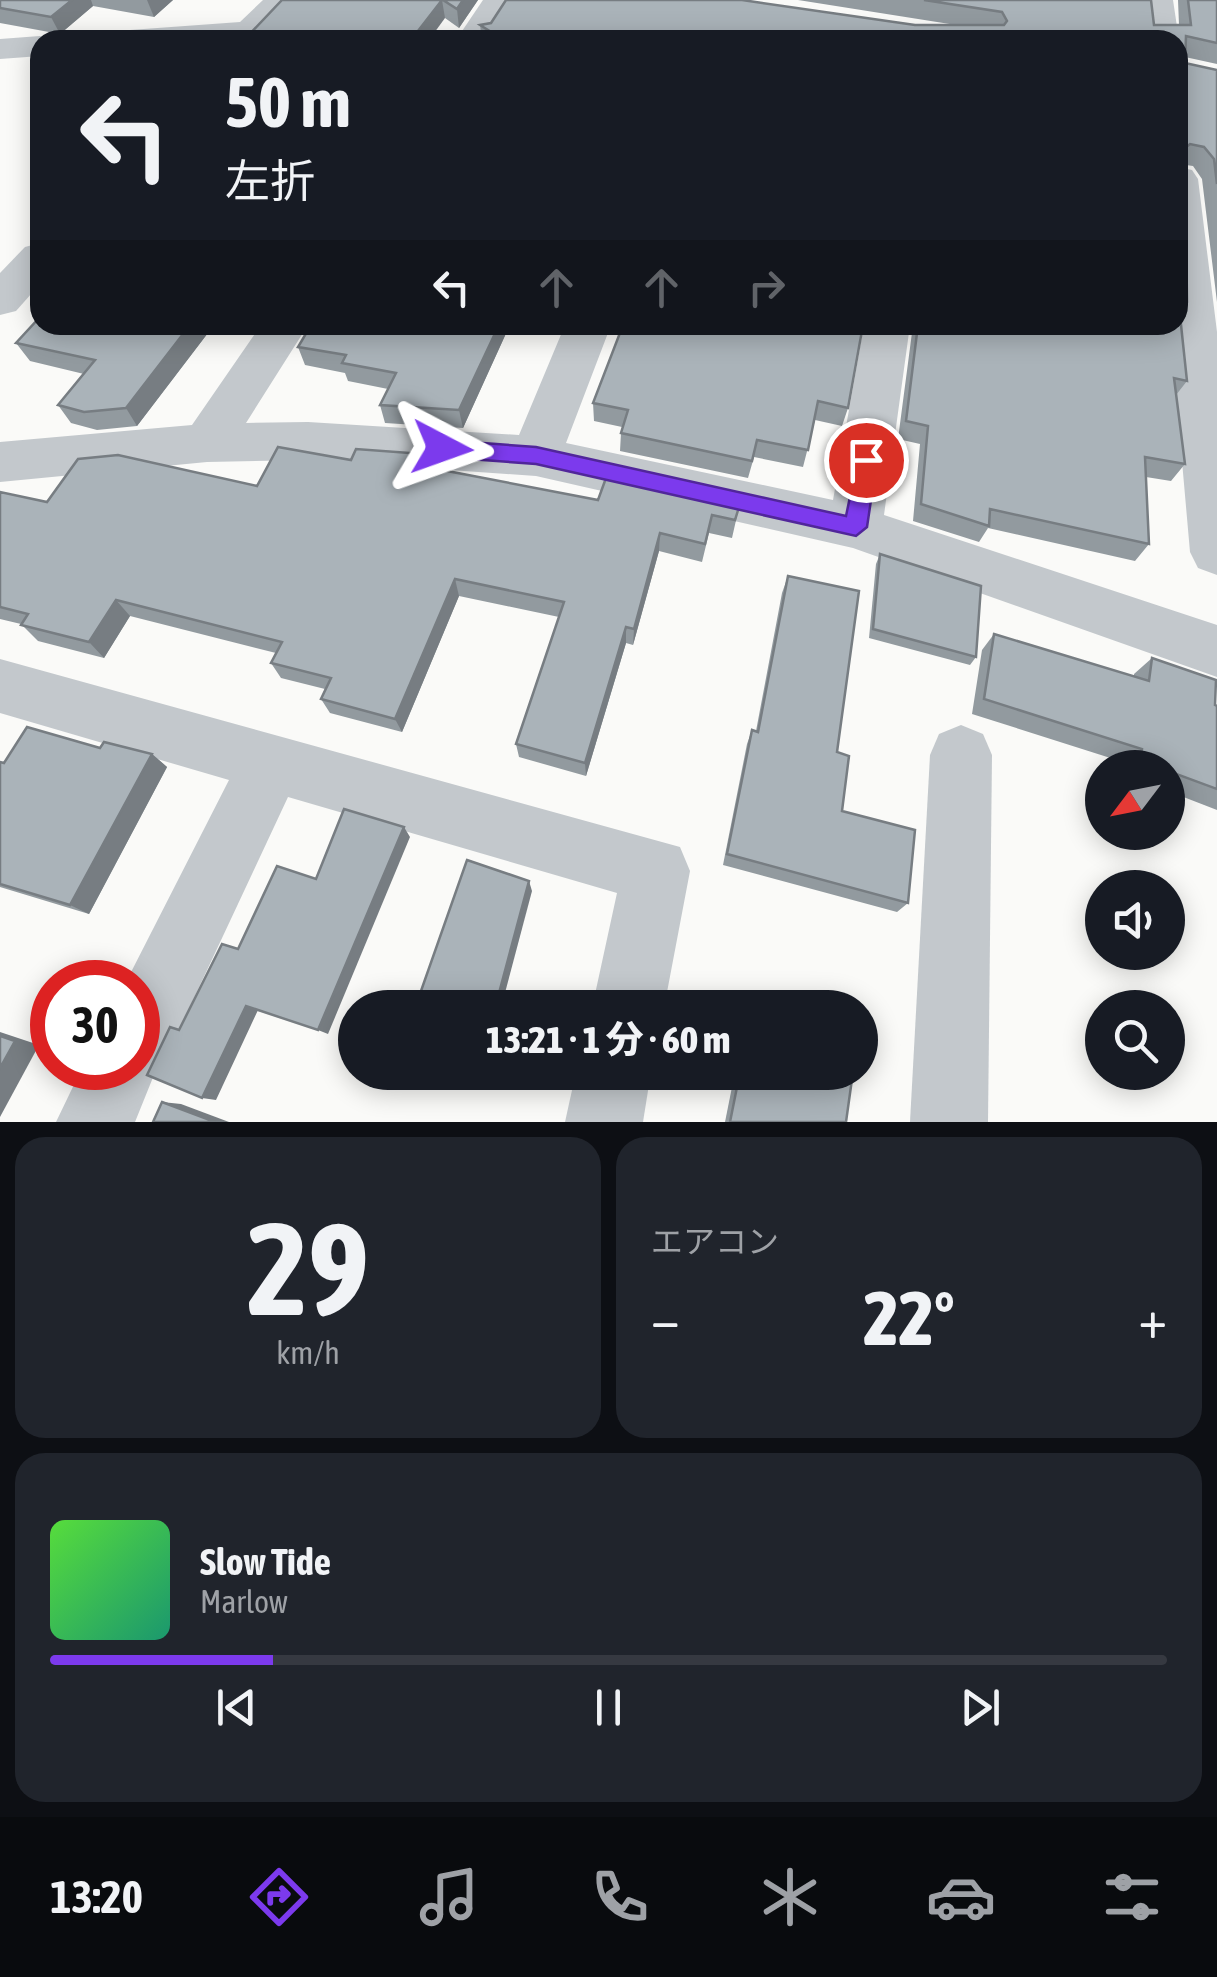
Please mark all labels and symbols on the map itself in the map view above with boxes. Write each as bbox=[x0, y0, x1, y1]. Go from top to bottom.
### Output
position arrow bbox=[390, 396, 494, 500]
pin bbox=[824, 418, 909, 503]
north arrow bbox=[1085, 750, 1185, 850]
speed limit sign: 30 bbox=[30, 960, 160, 1090]

